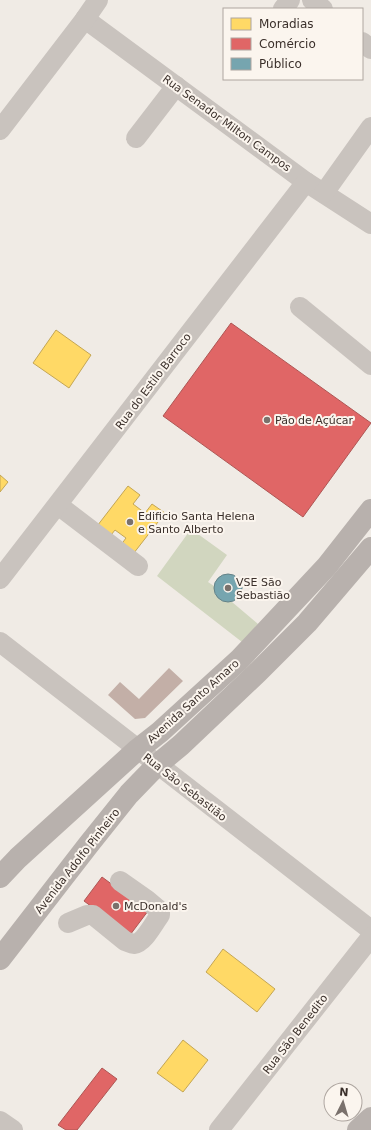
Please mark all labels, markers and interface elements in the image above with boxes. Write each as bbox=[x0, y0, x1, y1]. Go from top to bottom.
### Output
legend bbox=[223, 8, 363, 80]
text: Moradias bbox=[259, 17, 314, 31]
text: Comércio bbox=[259, 37, 316, 51]
text: Público bbox=[259, 57, 302, 71]
street label: Rua Senador Milton Campos bbox=[160, 73, 294, 174]
street label: Rua do Estilo Barroco bbox=[113, 330, 194, 432]
place label: Pão de Açúcar bbox=[275, 414, 353, 427]
marker: Pão de Açúcar bbox=[262, 415, 272, 425]
place label: Edificio Santa Helena e Santo Alberto bbox=[138, 510, 255, 536]
marker: Edificio Santa Helena e Santo Alberto bbox=[125, 517, 135, 527]
place label: VSE São Sebastião bbox=[236, 576, 290, 602]
marker: VSE São Sebastião bbox=[223, 583, 233, 593]
street label: Avenida Santo Amaro bbox=[145, 657, 242, 746]
street label: Rua São Sebastião bbox=[140, 751, 229, 824]
street label: Avenida Adolfo Pinheiro bbox=[32, 806, 123, 916]
place label: McDonald's bbox=[124, 900, 188, 913]
marker: McDonald's bbox=[111, 901, 121, 911]
street label: Rua São Benedito bbox=[260, 992, 331, 1077]
north arrow bbox=[323, 1082, 363, 1122]
text: N bbox=[339, 1086, 349, 1099]

